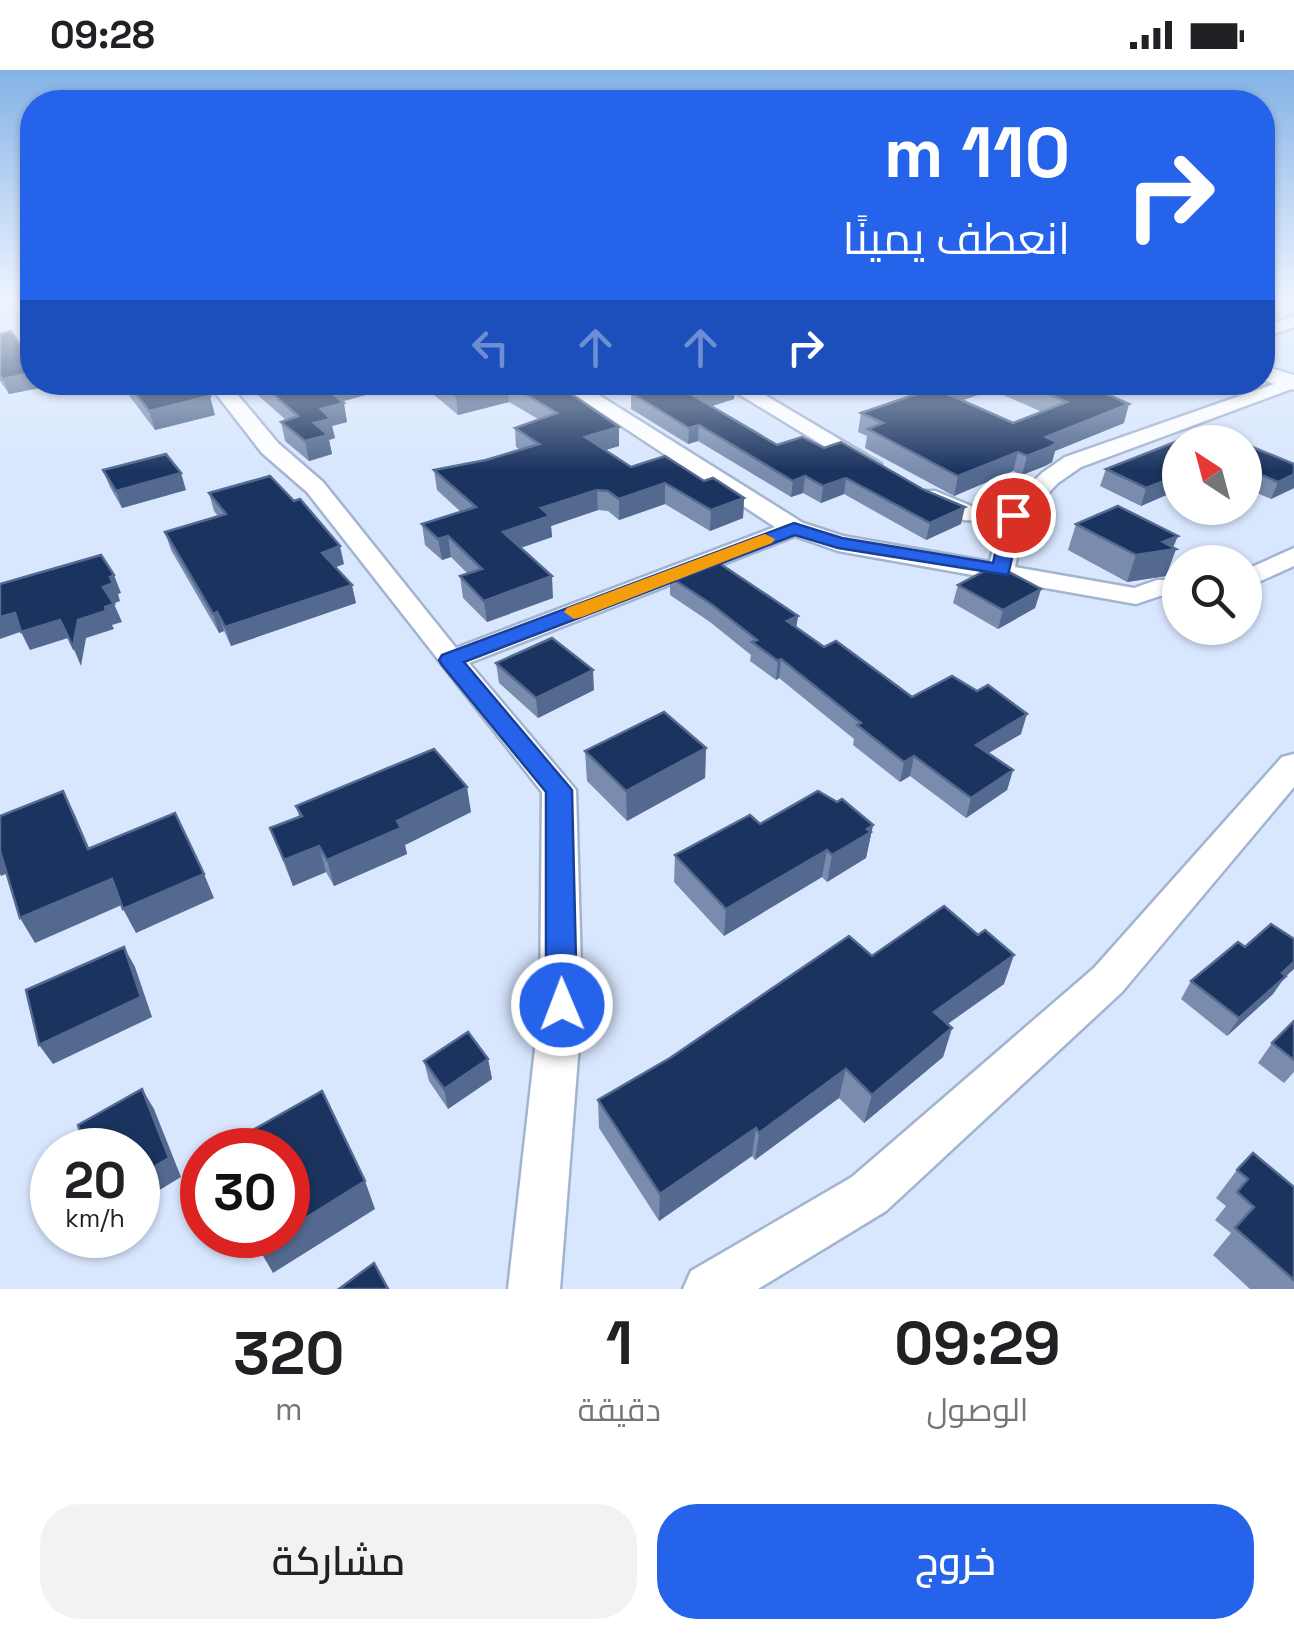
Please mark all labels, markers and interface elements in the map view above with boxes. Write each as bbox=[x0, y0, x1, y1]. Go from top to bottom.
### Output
text: 09:28 bbox=[50, 11, 155, 59]
text: 110 m bbox=[884, 108, 1070, 197]
icon: right bbox=[1105, 130, 1235, 260]
text: انعطف يمينًا bbox=[842, 210, 1070, 267]
icon: left bbox=[463, 320, 518, 375]
icon: ahead bbox=[568, 320, 623, 375]
icon: ahead bbox=[673, 320, 728, 375]
icon: right bbox=[778, 320, 833, 375]
north arrow bbox=[1162, 425, 1262, 525]
map controls bbox=[1162, 425, 1262, 645]
pin bbox=[971, 473, 1056, 558]
icon: arrive bbox=[986, 488, 1041, 543]
button: search bbox=[1162, 545, 1262, 645]
position arrow bbox=[510, 953, 614, 1057]
speed limit sign: 30 bbox=[180, 1128, 310, 1258]
text: 20 bbox=[64, 1149, 126, 1213]
text: km/h bbox=[65, 1202, 125, 1234]
text: 1 bbox=[606, 1305, 633, 1382]
text: 09:29 bbox=[894, 1305, 1061, 1382]
text: 320 bbox=[233, 1315, 344, 1392]
text: m bbox=[275, 1389, 303, 1429]
text: دقيقة bbox=[578, 1390, 661, 1430]
text: الوصول bbox=[927, 1390, 1028, 1430]
button: مشاركة bbox=[40, 1504, 637, 1619]
button: خروج bbox=[657, 1504, 1254, 1619]

